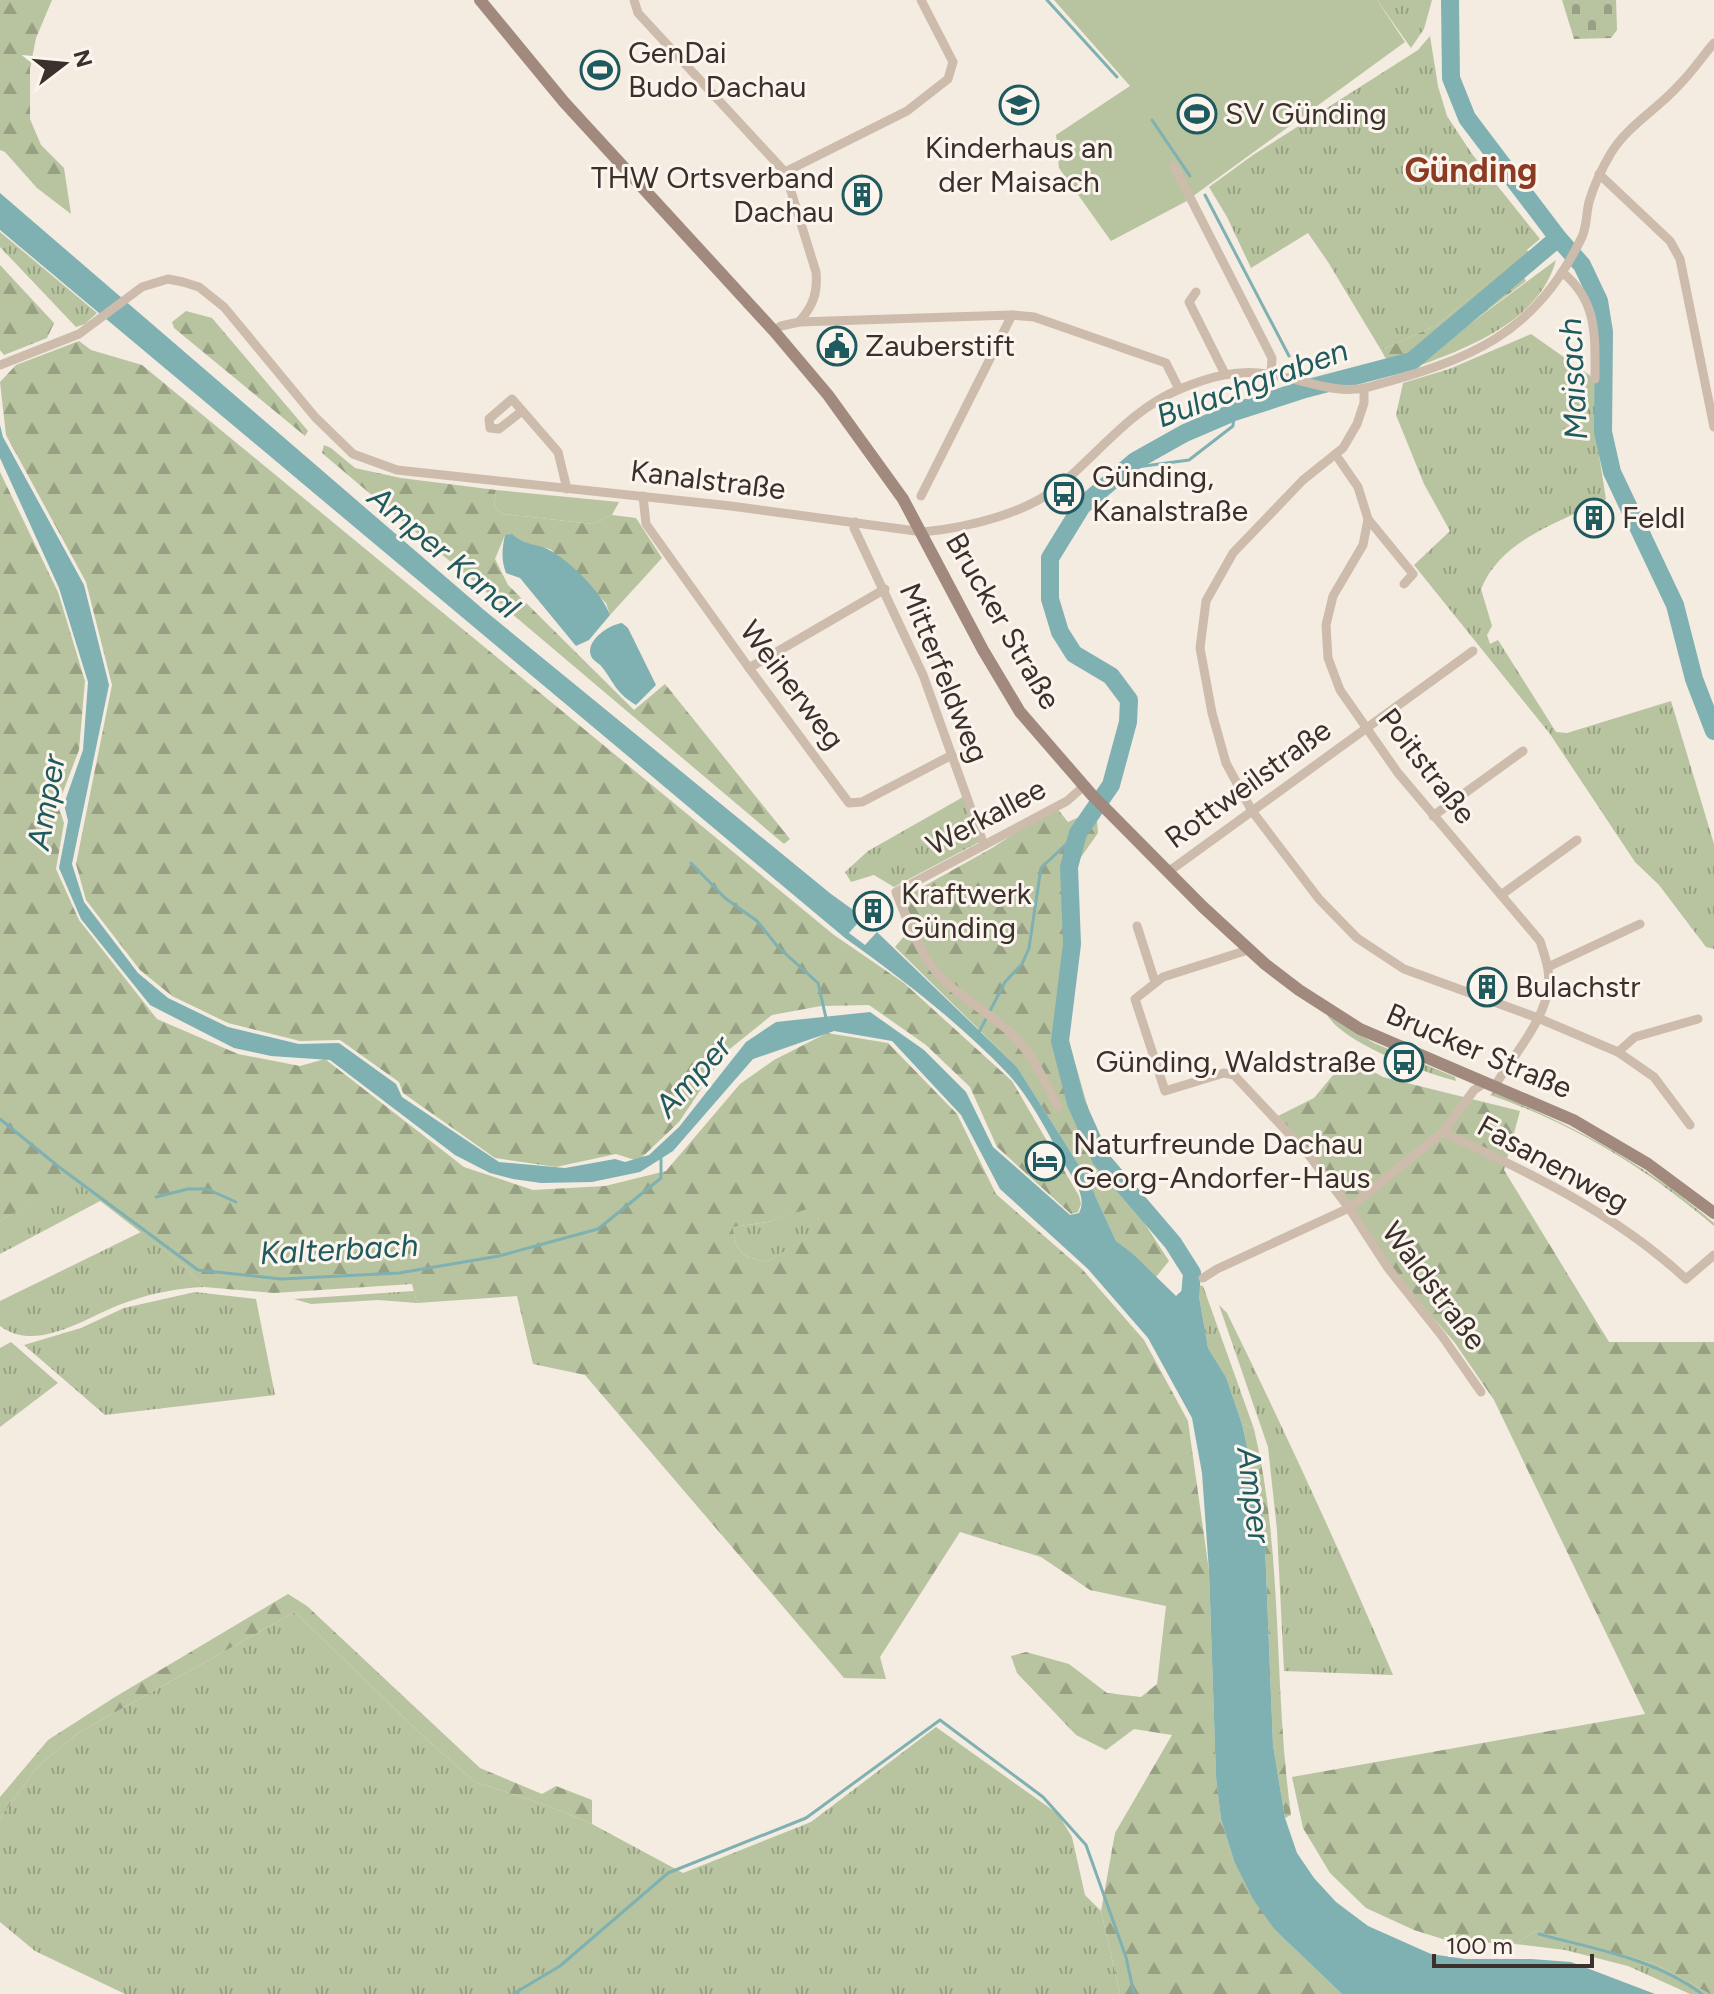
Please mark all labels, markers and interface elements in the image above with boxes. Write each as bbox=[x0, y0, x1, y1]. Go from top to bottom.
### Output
north arrow bbox=[24, 24, 104, 104]
place label: GenDai Budo Dachau bbox=[628, 34, 806, 105]
text: N bbox=[67, 47, 98, 71]
sports icon: GenDai Budo Dachau bbox=[579, 49, 621, 91]
school or university icon: Kinderhaus an der Maisach bbox=[998, 84, 1040, 126]
sports icon: SV Günding bbox=[1176, 93, 1218, 135]
place label: SV Günding bbox=[1225, 95, 1387, 132]
place label: Kinderhaus an der Maisach bbox=[925, 129, 1113, 200]
district label: Günding bbox=[1405, 150, 1537, 191]
place label: THW Ortsverband Dachau bbox=[591, 159, 834, 230]
building icon: THW Ortsverband Dachau bbox=[841, 174, 883, 216]
water label: Maisach bbox=[1551, 317, 1595, 441]
public building icon: Zauberstift bbox=[816, 325, 858, 367]
place label: Zauberstift bbox=[865, 327, 1015, 364]
water label: Bulachgraben bbox=[1151, 331, 1353, 435]
street label: Kanalstraße bbox=[628, 452, 788, 507]
place label: Günding, Kanalstraße bbox=[1092, 458, 1248, 529]
bus stop icon: Günding, Kanalstraße bbox=[1043, 473, 1085, 515]
water label: Amper Kanal bbox=[359, 476, 528, 627]
building icon: Feldl bbox=[1573, 497, 1615, 539]
place label: Feldl bbox=[1622, 499, 1685, 536]
street label: Brucker Straße bbox=[938, 526, 1069, 716]
street label: Mitterfeldweg bbox=[892, 578, 997, 768]
street label: Weiherweg bbox=[732, 613, 853, 756]
street label: Poitstraße bbox=[1371, 700, 1484, 831]
street label: Rottweilstraße bbox=[1158, 711, 1338, 856]
water label: Amper bbox=[19, 750, 73, 855]
street label: Werkallee bbox=[920, 770, 1052, 863]
place label: Kraftwerk Günding bbox=[901, 875, 1032, 946]
building icon: Kraftwerk Günding bbox=[852, 890, 894, 932]
building icon: Bulachstr bbox=[1466, 966, 1508, 1008]
place label: Bulachstr bbox=[1515, 968, 1640, 1005]
street label: Brucker Straße bbox=[1381, 995, 1578, 1106]
water label: Amper bbox=[645, 1027, 740, 1126]
bus stop icon: Günding, Waldstraße bbox=[1383, 1041, 1425, 1083]
place label: Günding, Waldstraße bbox=[1096, 1043, 1376, 1080]
street label: Fasanenweg bbox=[1471, 1107, 1635, 1220]
place label: Naturfreunde Dachau Georg-Andorfer-Haus bbox=[1073, 1125, 1371, 1196]
hotel icon: Naturfreunde Dachau Georg-Andorfer-Haus bbox=[1024, 1140, 1066, 1182]
street label: Waldstraße bbox=[1374, 1214, 1495, 1357]
water label: Kalterbach bbox=[259, 1226, 419, 1272]
water label: Amper bbox=[1229, 1443, 1279, 1546]
scale bar bbox=[1434, 1918, 1592, 1968]
text: 100 m bbox=[1446, 1931, 1513, 1960]

